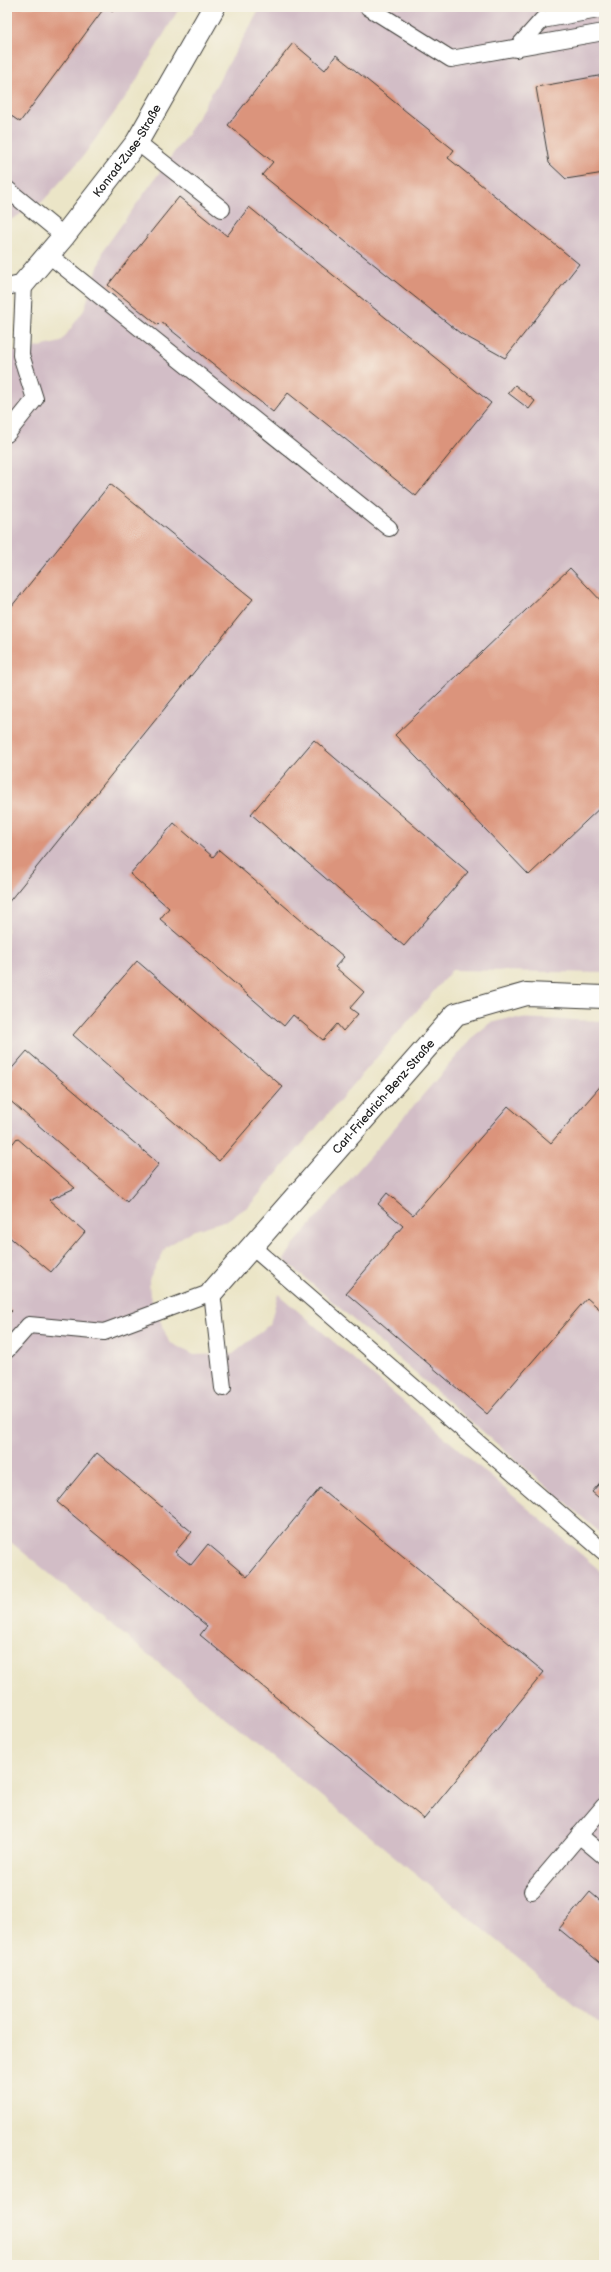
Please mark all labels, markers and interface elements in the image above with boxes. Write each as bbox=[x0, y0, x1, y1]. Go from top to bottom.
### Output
street label: Konrad-Zuse-Straße bbox=[90, 102, 165, 200]
street label: Carl-Friedrich-Benz-Straße bbox=[330, 1036, 438, 1157]

